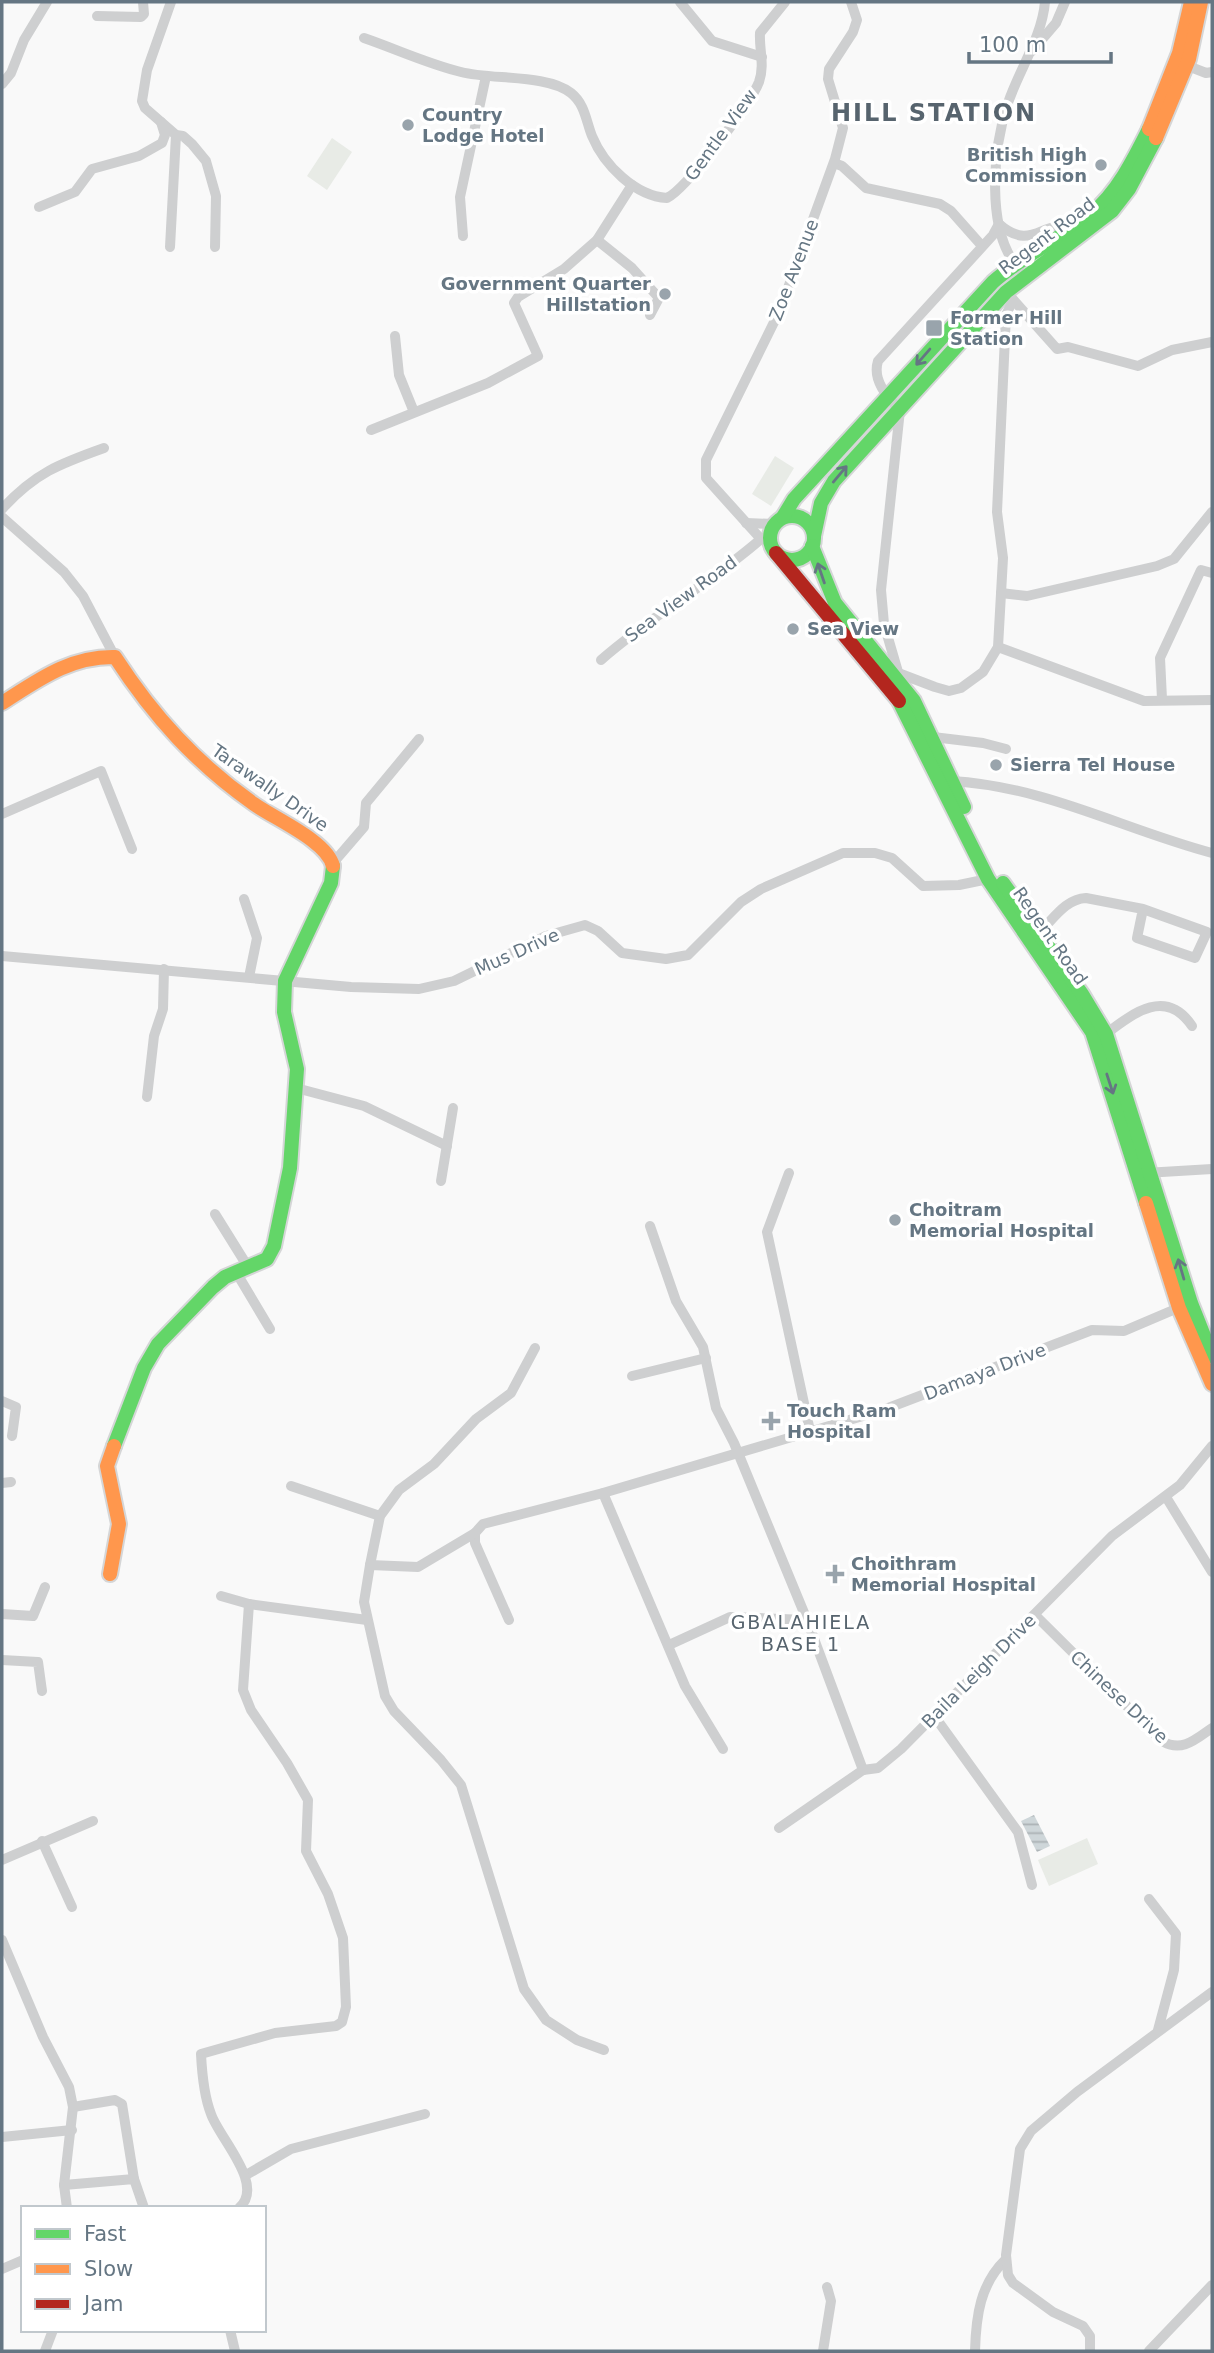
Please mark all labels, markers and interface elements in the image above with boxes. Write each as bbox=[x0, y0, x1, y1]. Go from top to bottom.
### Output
scale bar bbox=[969, 21, 1111, 65]
text: 100 m bbox=[979, 33, 1046, 57]
street label: Gentle View bbox=[680, 85, 761, 185]
district label: HILL STATION bbox=[831, 99, 1037, 127]
place label: Country Lodge Hotel bbox=[422, 104, 545, 146]
marker: Country Lodge Hotel bbox=[400, 117, 416, 133]
place label: British High Commission bbox=[965, 144, 1087, 186]
marker: British High Commission bbox=[1093, 157, 1109, 173]
street label: Regent Road bbox=[995, 193, 1099, 278]
street label: Zoe Avenue bbox=[765, 216, 823, 324]
place label: Government Quarter Hillstation bbox=[441, 273, 651, 315]
marker: Government Quarter Hillstation bbox=[657, 286, 673, 302]
place label: Former Hill Station bbox=[950, 307, 1063, 349]
marker: Former Hill Station bbox=[924, 318, 944, 338]
one-way arrow bbox=[915, 347, 931, 365]
one-way arrow bbox=[832, 465, 848, 483]
street label: Sea View Road bbox=[621, 551, 741, 646]
one-way arrow bbox=[814, 563, 826, 585]
place label: Sea View bbox=[807, 618, 899, 639]
marker: Sea View bbox=[785, 621, 801, 637]
street label: Tarawally Drive bbox=[207, 739, 333, 836]
place label: Sierra Tel House bbox=[1010, 754, 1175, 775]
marker: Sierra Tel House bbox=[988, 757, 1004, 773]
street label: Regent Road bbox=[1009, 883, 1092, 989]
street label: Mus Drive bbox=[471, 924, 562, 979]
one-way arrow bbox=[1105, 1073, 1117, 1095]
place label: Choitram Memorial Hospital bbox=[909, 1199, 1094, 1241]
marker: Choitram Memorial Hospital bbox=[887, 1212, 903, 1228]
one-way arrow bbox=[1174, 1258, 1187, 1280]
street label: Damaya Drive bbox=[921, 1339, 1049, 1404]
place label: Touch Ram Hospital bbox=[787, 1400, 897, 1442]
marker: Touch Ram Hospital bbox=[761, 1411, 781, 1431]
place label: Choithram Memorial Hospital bbox=[851, 1553, 1036, 1595]
marker: Choithram Memorial Hospital bbox=[825, 1564, 845, 1584]
street label: Baila Leigh Drive bbox=[917, 1609, 1040, 1732]
district label: GBALAHIELA BASE 1 bbox=[731, 1611, 871, 1655]
street label: Chinese Drive bbox=[1066, 1646, 1172, 1747]
legend bbox=[21, 2206, 266, 2332]
text: Fast bbox=[84, 2222, 126, 2246]
text: Slow bbox=[84, 2257, 133, 2281]
text: Jam bbox=[82, 2292, 124, 2316]

